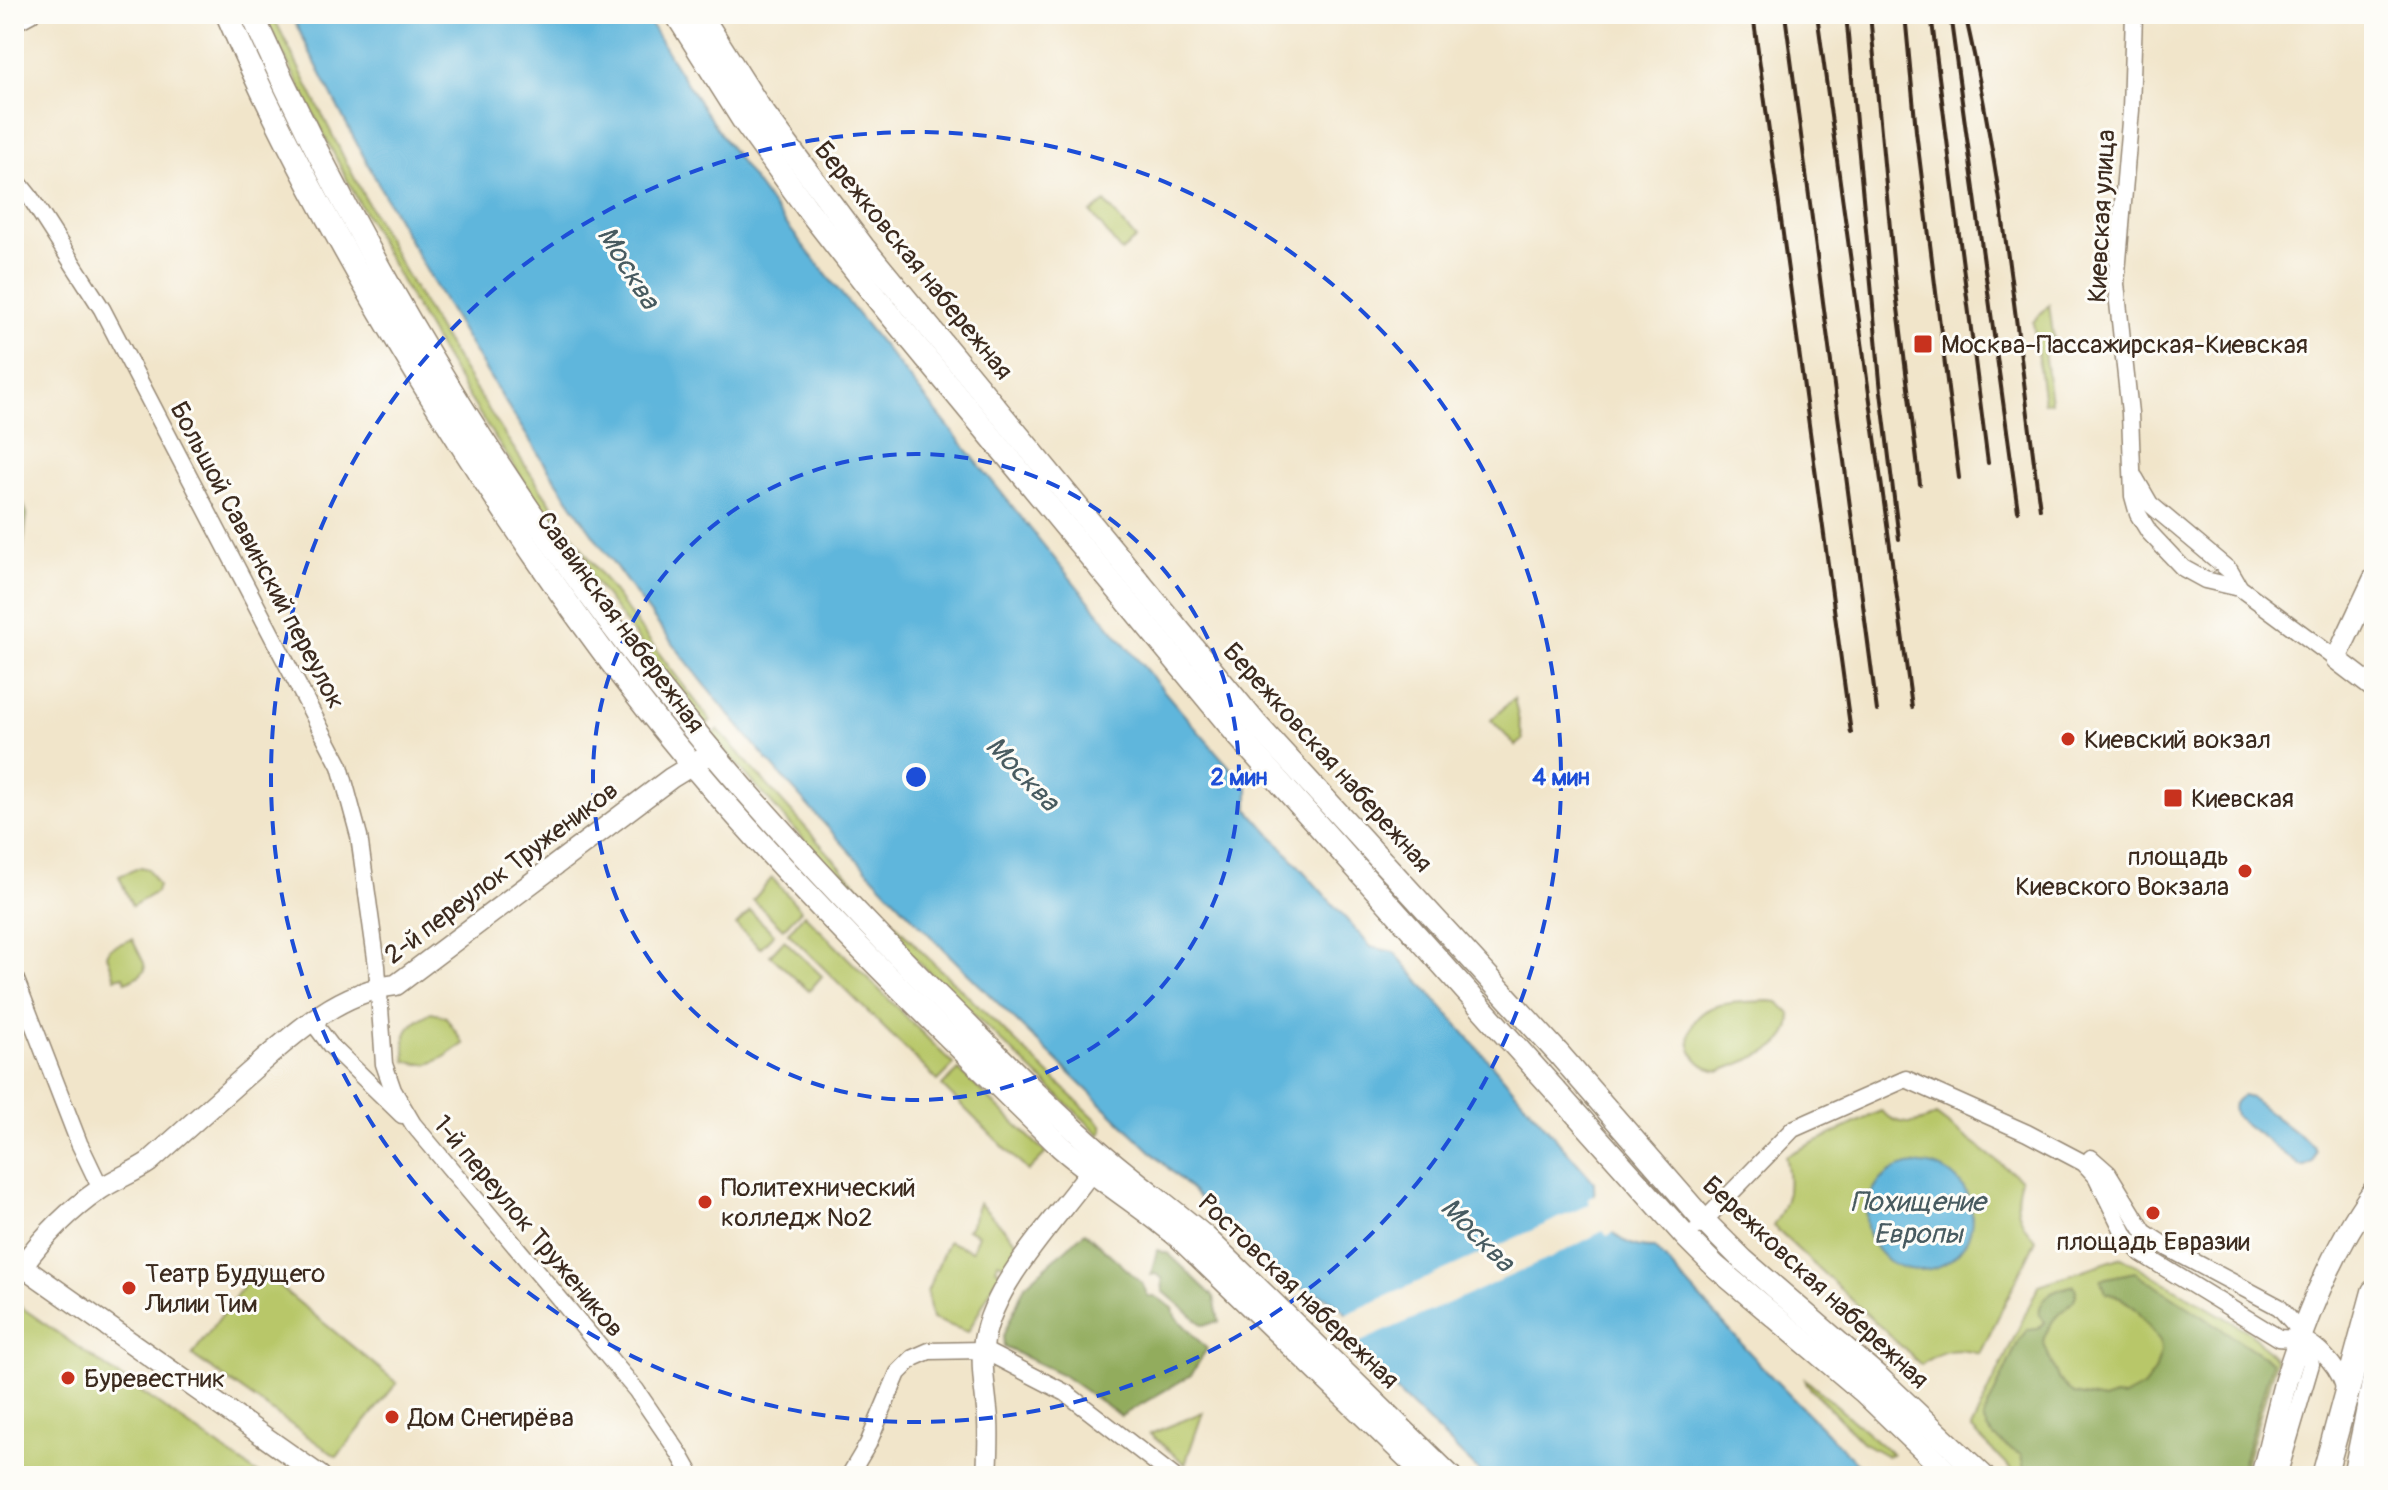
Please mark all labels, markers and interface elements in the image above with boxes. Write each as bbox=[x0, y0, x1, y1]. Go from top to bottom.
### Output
street label: Киевская улица bbox=[2081, 129, 2123, 303]
street label: Бережковская набережная bbox=[807, 135, 1019, 386]
water label: Москва bbox=[589, 220, 668, 317]
place label: Москва-Пассажирская-Киевская bbox=[1941, 329, 2308, 361]
marker: Москва-Пассажирская-Киевская bbox=[1912, 333, 1934, 355]
street label: Большой Саввинский переулок bbox=[162, 396, 352, 715]
street label: Саввинская набережная bbox=[529, 506, 711, 740]
street label: Бережковская набережная bbox=[1216, 636, 1439, 879]
place label: Киевский вокзал bbox=[2084, 724, 2271, 756]
water label: Москва bbox=[978, 729, 1067, 820]
marker: Киевский вокзал bbox=[2059, 730, 2077, 748]
centre of rings bbox=[902, 763, 930, 791]
text: 2 мин bbox=[1210, 763, 1268, 792]
text: 4 мин bbox=[1532, 763, 1590, 792]
street label: 2-й переулок Тружеников bbox=[378, 774, 625, 971]
place label: Киевская bbox=[2191, 783, 2294, 815]
marker: Киевская bbox=[2162, 787, 2184, 809]
place label: площадь Киевского Вокзала bbox=[2015, 841, 2229, 903]
marker: площадь Киевского Вокзала bbox=[2236, 862, 2254, 880]
street label: 1-й переулок Тружеников bbox=[426, 1109, 631, 1344]
street label: Бережковская набережная bbox=[1695, 1169, 1935, 1396]
place label: Политехнический колледж №2 bbox=[721, 1172, 916, 1234]
water label: Похищение Европы bbox=[1851, 1185, 1989, 1252]
street label: Ростовская набережная bbox=[1191, 1187, 1405, 1396]
water label: Москва bbox=[1433, 1191, 1523, 1281]
marker: Политехнический колледж №2 bbox=[696, 1193, 714, 1211]
marker: площадь Евразии bbox=[2144, 1204, 2162, 1222]
place label: площадь Евразии bbox=[2056, 1226, 2250, 1258]
place label: Театр Будущего Лилии Тим bbox=[144, 1258, 325, 1320]
marker: Театр Будущего Лилии Тим bbox=[120, 1279, 138, 1297]
place label: Буревестник bbox=[84, 1363, 225, 1395]
marker: Буревестник bbox=[59, 1369, 77, 1387]
place label: Дом Снегирёва bbox=[407, 1402, 574, 1434]
marker: Дом Снегирёва bbox=[383, 1408, 401, 1426]

